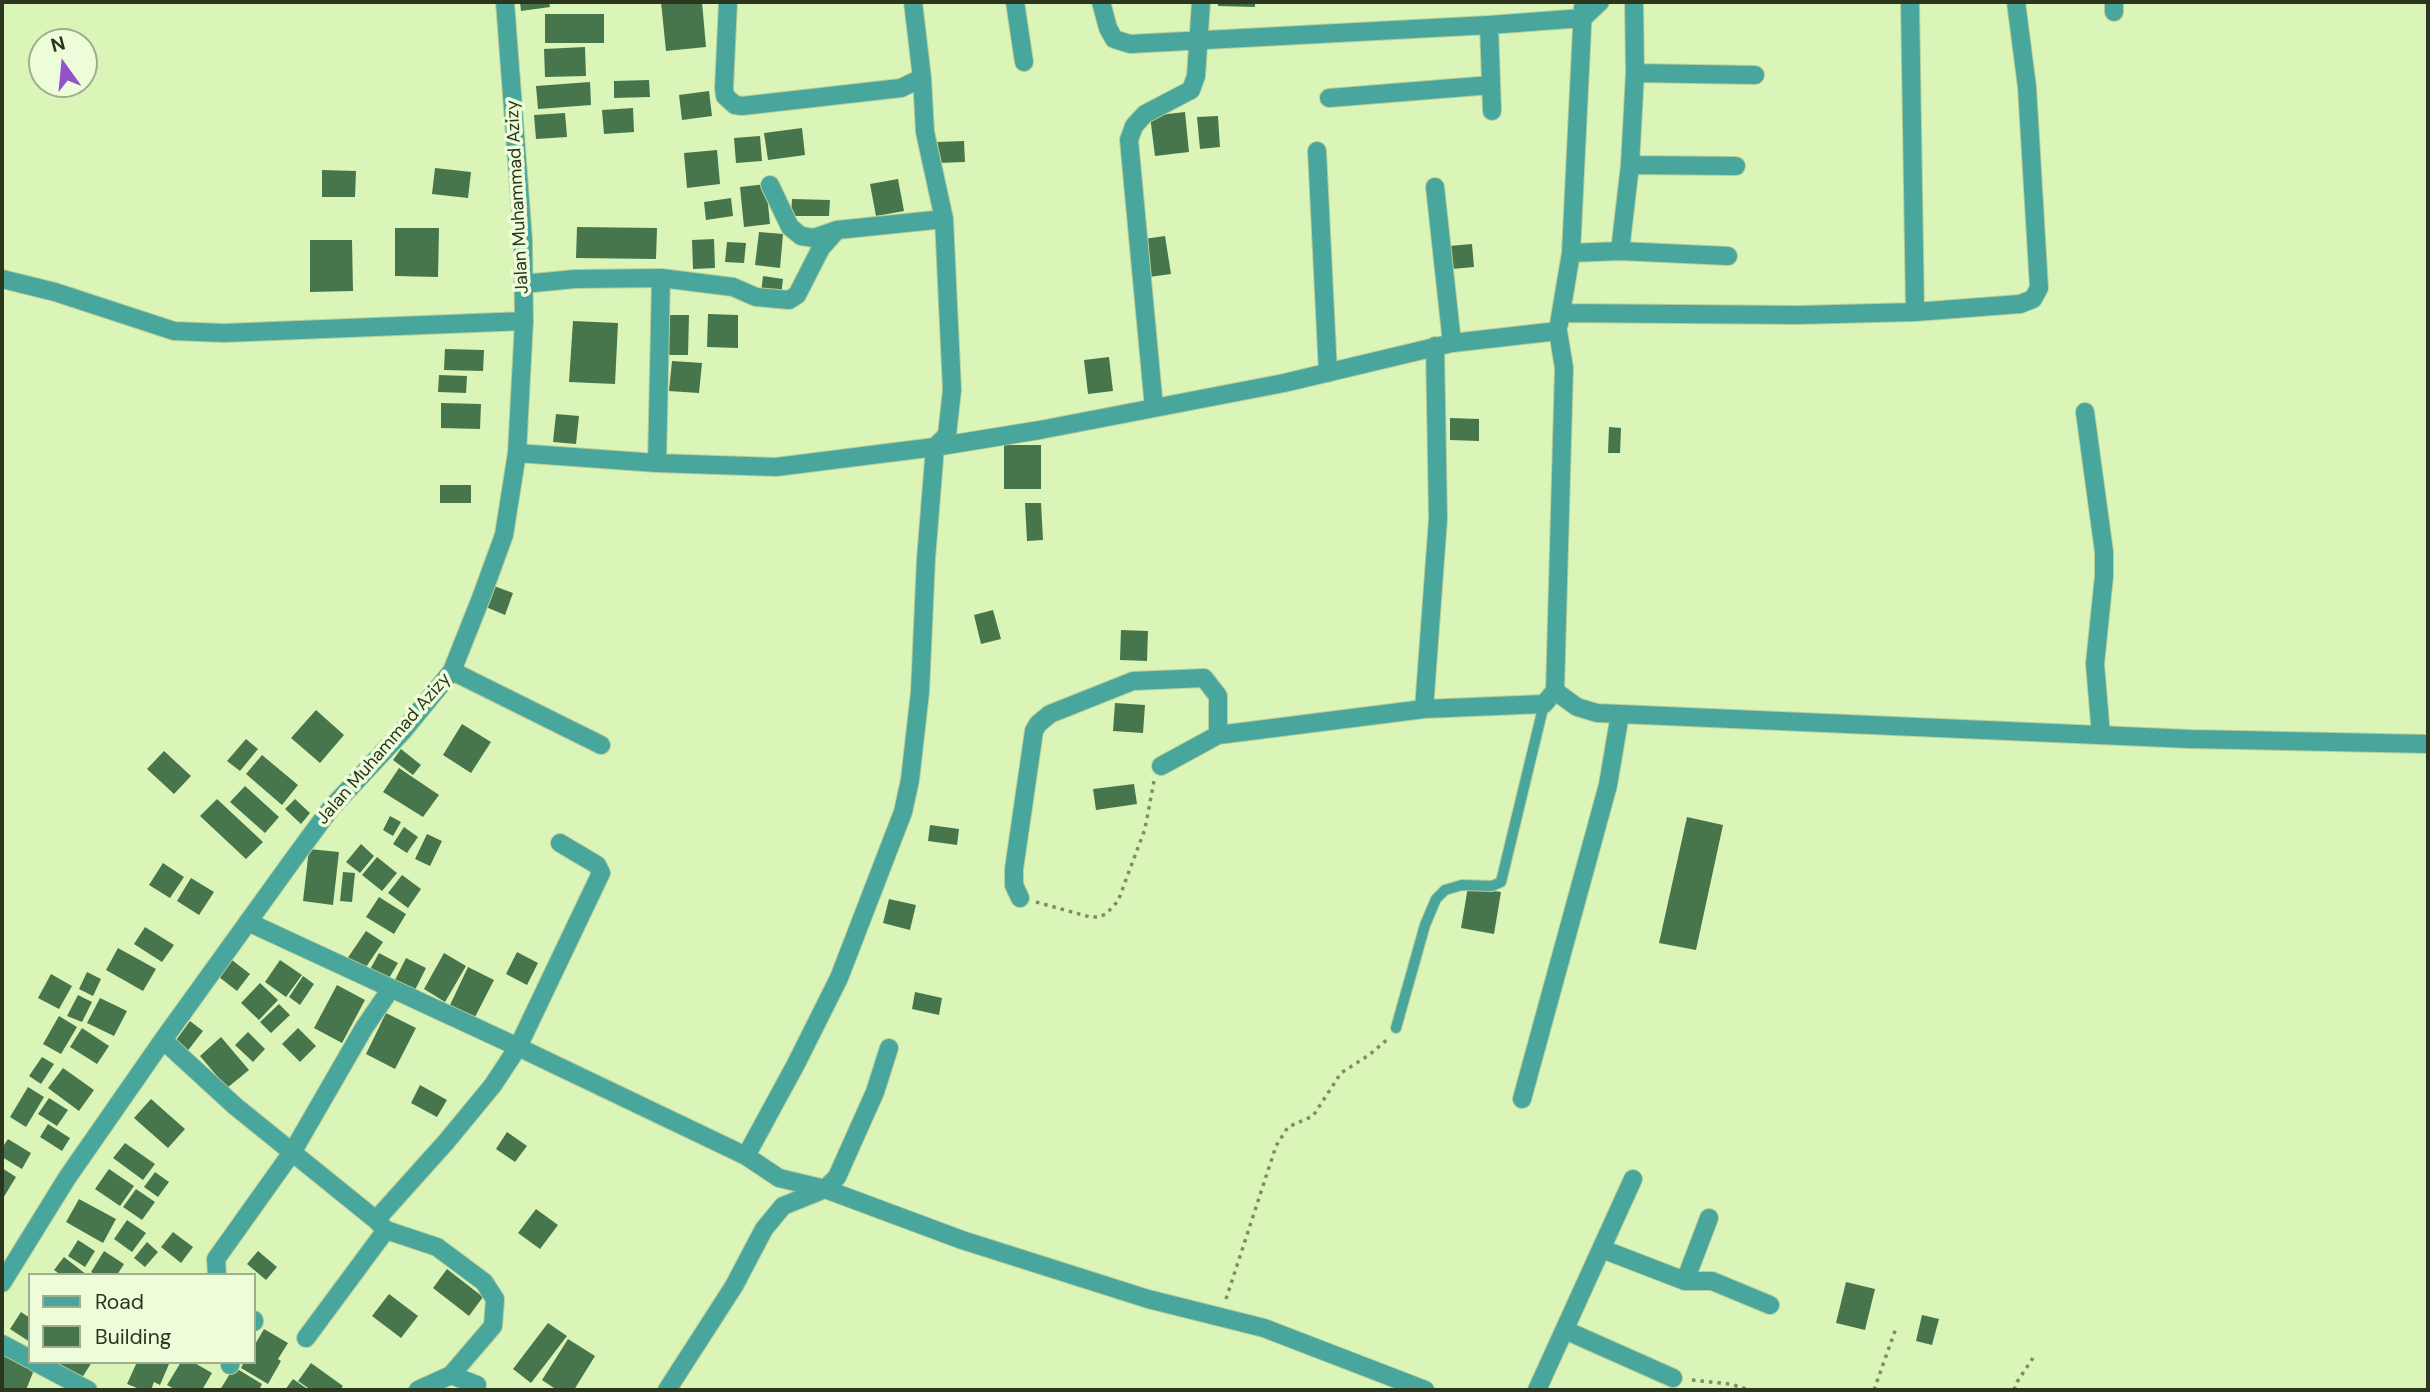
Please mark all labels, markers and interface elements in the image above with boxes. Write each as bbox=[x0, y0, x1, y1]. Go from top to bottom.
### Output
north arrow bbox=[28, 28, 98, 98]
text: N bbox=[48, 30, 68, 58]
street label: Jalan Muhammad Azizy bbox=[502, 100, 534, 294]
street label: Jalan Muhammad Azizy bbox=[312, 669, 456, 829]
legend bbox=[28, 1273, 256, 1364]
text: Road bbox=[95, 1288, 144, 1316]
text: Building bbox=[95, 1323, 171, 1351]

